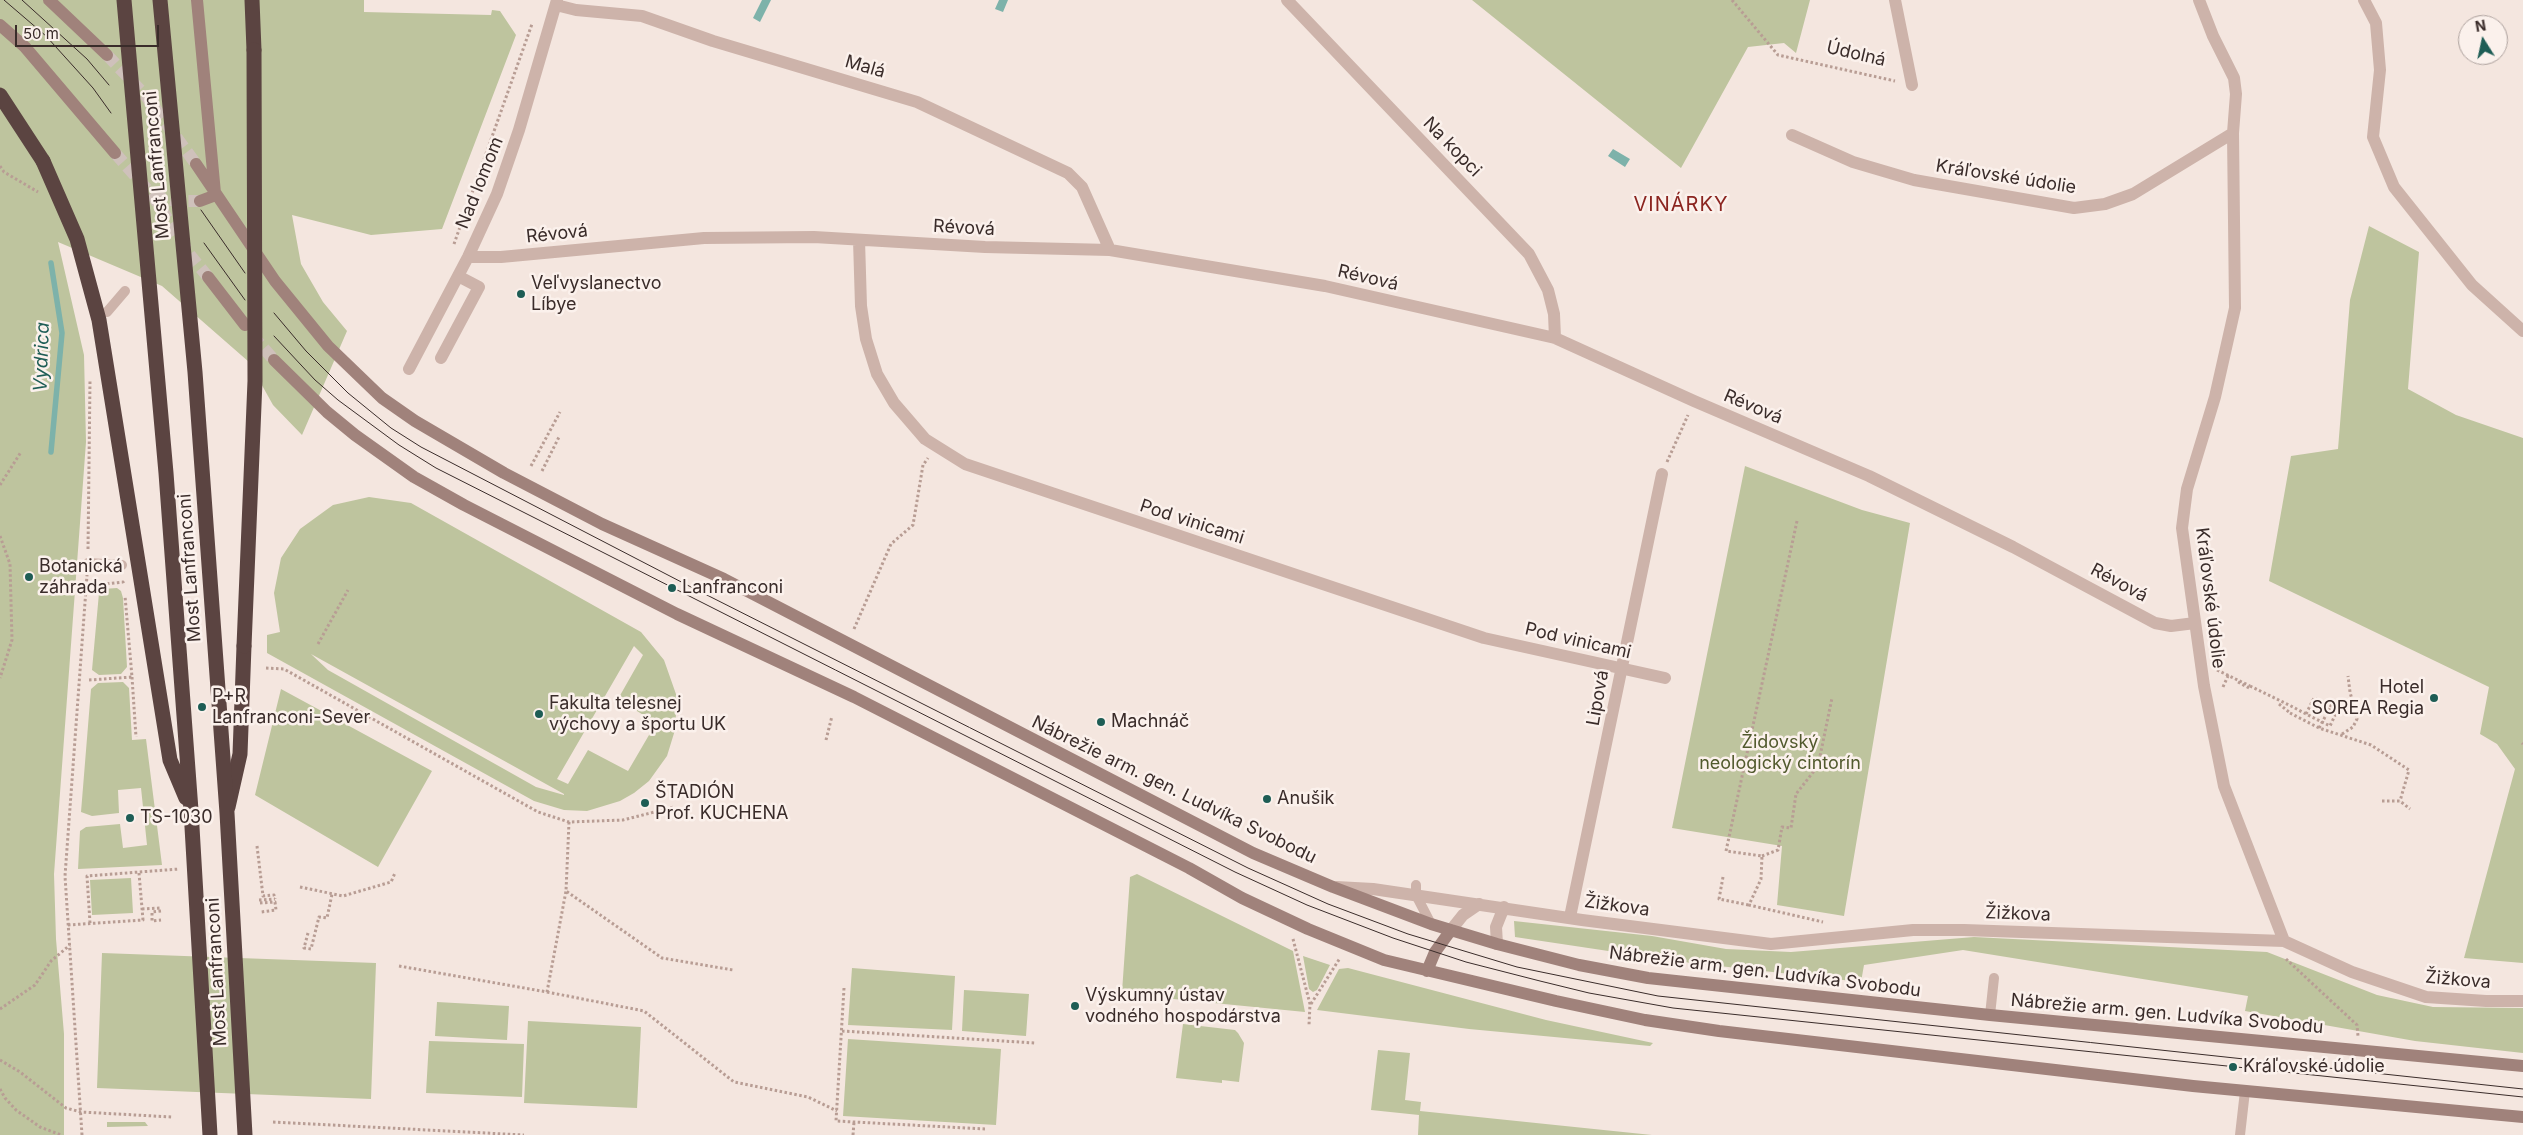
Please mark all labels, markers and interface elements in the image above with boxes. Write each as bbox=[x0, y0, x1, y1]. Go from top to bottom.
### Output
scale bar bbox=[18, 15, 161, 47]
north arrow bbox=[2458, 15, 2508, 65]
text: N bbox=[2474, 16, 2487, 35]
text: 50 m bbox=[23, 24, 59, 43]
street label: Údolná bbox=[1824, 37, 1888, 71]
street label: Malá bbox=[842, 51, 888, 83]
street label: Most Lanfranconi bbox=[140, 90, 174, 240]
street label: Na kopci bbox=[1418, 113, 1486, 181]
street label: Nad lomom bbox=[452, 134, 508, 232]
street label: Kráľovské údolie bbox=[1934, 155, 2078, 199]
district label: VINÁRKY bbox=[1633, 193, 1729, 217]
street label: Révová bbox=[933, 216, 995, 240]
street label: Révová bbox=[525, 220, 589, 248]
street label: Révová bbox=[1335, 261, 1401, 295]
place label: Veľvyslanectvo Líbye bbox=[531, 273, 662, 316]
marker: Veľvyslanectvo Líbye bbox=[515, 288, 527, 300]
water label: Vydrica bbox=[29, 322, 55, 392]
street label: Révová bbox=[1720, 385, 1786, 429]
street label: Most Lanfranconi bbox=[174, 493, 206, 643]
street label: Pod vinicami bbox=[1137, 495, 1247, 549]
street label: Kráľovské údolie bbox=[2191, 526, 2229, 670]
place label: Botanická záhrada bbox=[39, 556, 123, 598]
street label: Révová bbox=[2087, 559, 2151, 607]
marker: Botanická záhrada bbox=[23, 571, 35, 583]
place label: Lanfranconi bbox=[682, 577, 783, 599]
marker: Lanfranconi bbox=[666, 582, 678, 594]
street label: Pod vinicami bbox=[1523, 618, 1633, 664]
street label: Lipová bbox=[1582, 668, 1614, 728]
place label: Hotel SOREA Regia bbox=[2311, 677, 2424, 720]
place label: P+R Lanfranconi-Sever bbox=[212, 686, 370, 729]
marker: Hotel SOREA Regia bbox=[2428, 692, 2440, 704]
place label: Fakulta telesnej výchovy a športu UK bbox=[549, 693, 726, 736]
marker: P+R Lanfranconi-Sever bbox=[196, 701, 208, 713]
marker: Fakulta telesnej výchovy a športu UK bbox=[533, 708, 545, 720]
street label: Nábrežie arm. gen. Ludvíka Svobodu bbox=[1028, 711, 1320, 869]
place label: Machnáč bbox=[1111, 711, 1189, 733]
marker: Machnáč bbox=[1095, 716, 1107, 728]
park label: Židovský neologický cintorín bbox=[1699, 732, 1861, 774]
place label: ŠTADIÓN Prof. KUCHENA bbox=[655, 782, 788, 824]
place label: Anušik bbox=[1277, 788, 1334, 810]
marker: Anušik bbox=[1261, 793, 1273, 805]
marker: ŠTADIÓN Prof. KUCHENA bbox=[639, 797, 651, 809]
place label: TS-1030 bbox=[140, 807, 213, 829]
marker: TS-1030 bbox=[124, 812, 136, 824]
street label: Žižkova bbox=[1583, 891, 1651, 921]
street label: Most Lanfranconi bbox=[202, 897, 232, 1047]
street label: Žižkova bbox=[1985, 902, 2051, 926]
street label: Nábrežie arm. gen. Ludvíka Svobodu bbox=[1608, 942, 1922, 1002]
street label: Žižkova bbox=[2424, 966, 2492, 994]
place label: Výskumný ústav vodného hospodárstva bbox=[1085, 985, 1281, 1028]
street label: Nábrežie arm. gen. Ludvíka Svobodu bbox=[2010, 990, 2324, 1038]
marker: Výskumný ústav vodného hospodárstva bbox=[1069, 1000, 1081, 1012]
place label: Kráľovské údolie bbox=[2243, 1056, 2385, 1078]
marker: Kráľovské údolie bbox=[2227, 1061, 2239, 1073]

